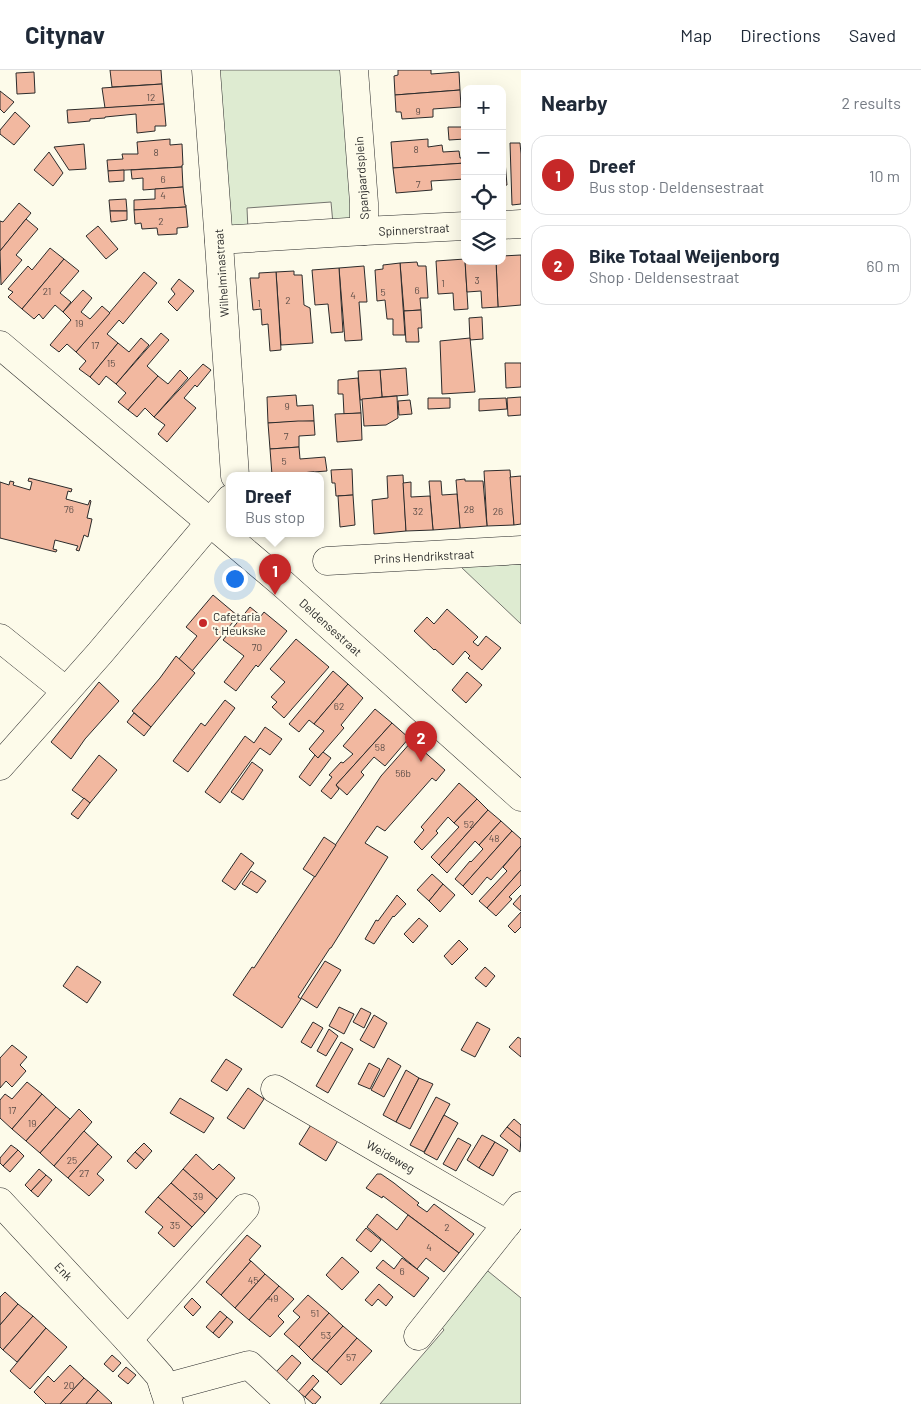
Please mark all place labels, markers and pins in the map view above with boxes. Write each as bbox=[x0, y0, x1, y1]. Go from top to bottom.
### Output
pin: 1 bbox=[259, 554, 291, 595]
place label: Cafetaria 't Heukske bbox=[213, 609, 266, 637]
marker: Cafetaria 't Heukske bbox=[197, 617, 209, 629]
pin: 2 bbox=[405, 721, 437, 762]

